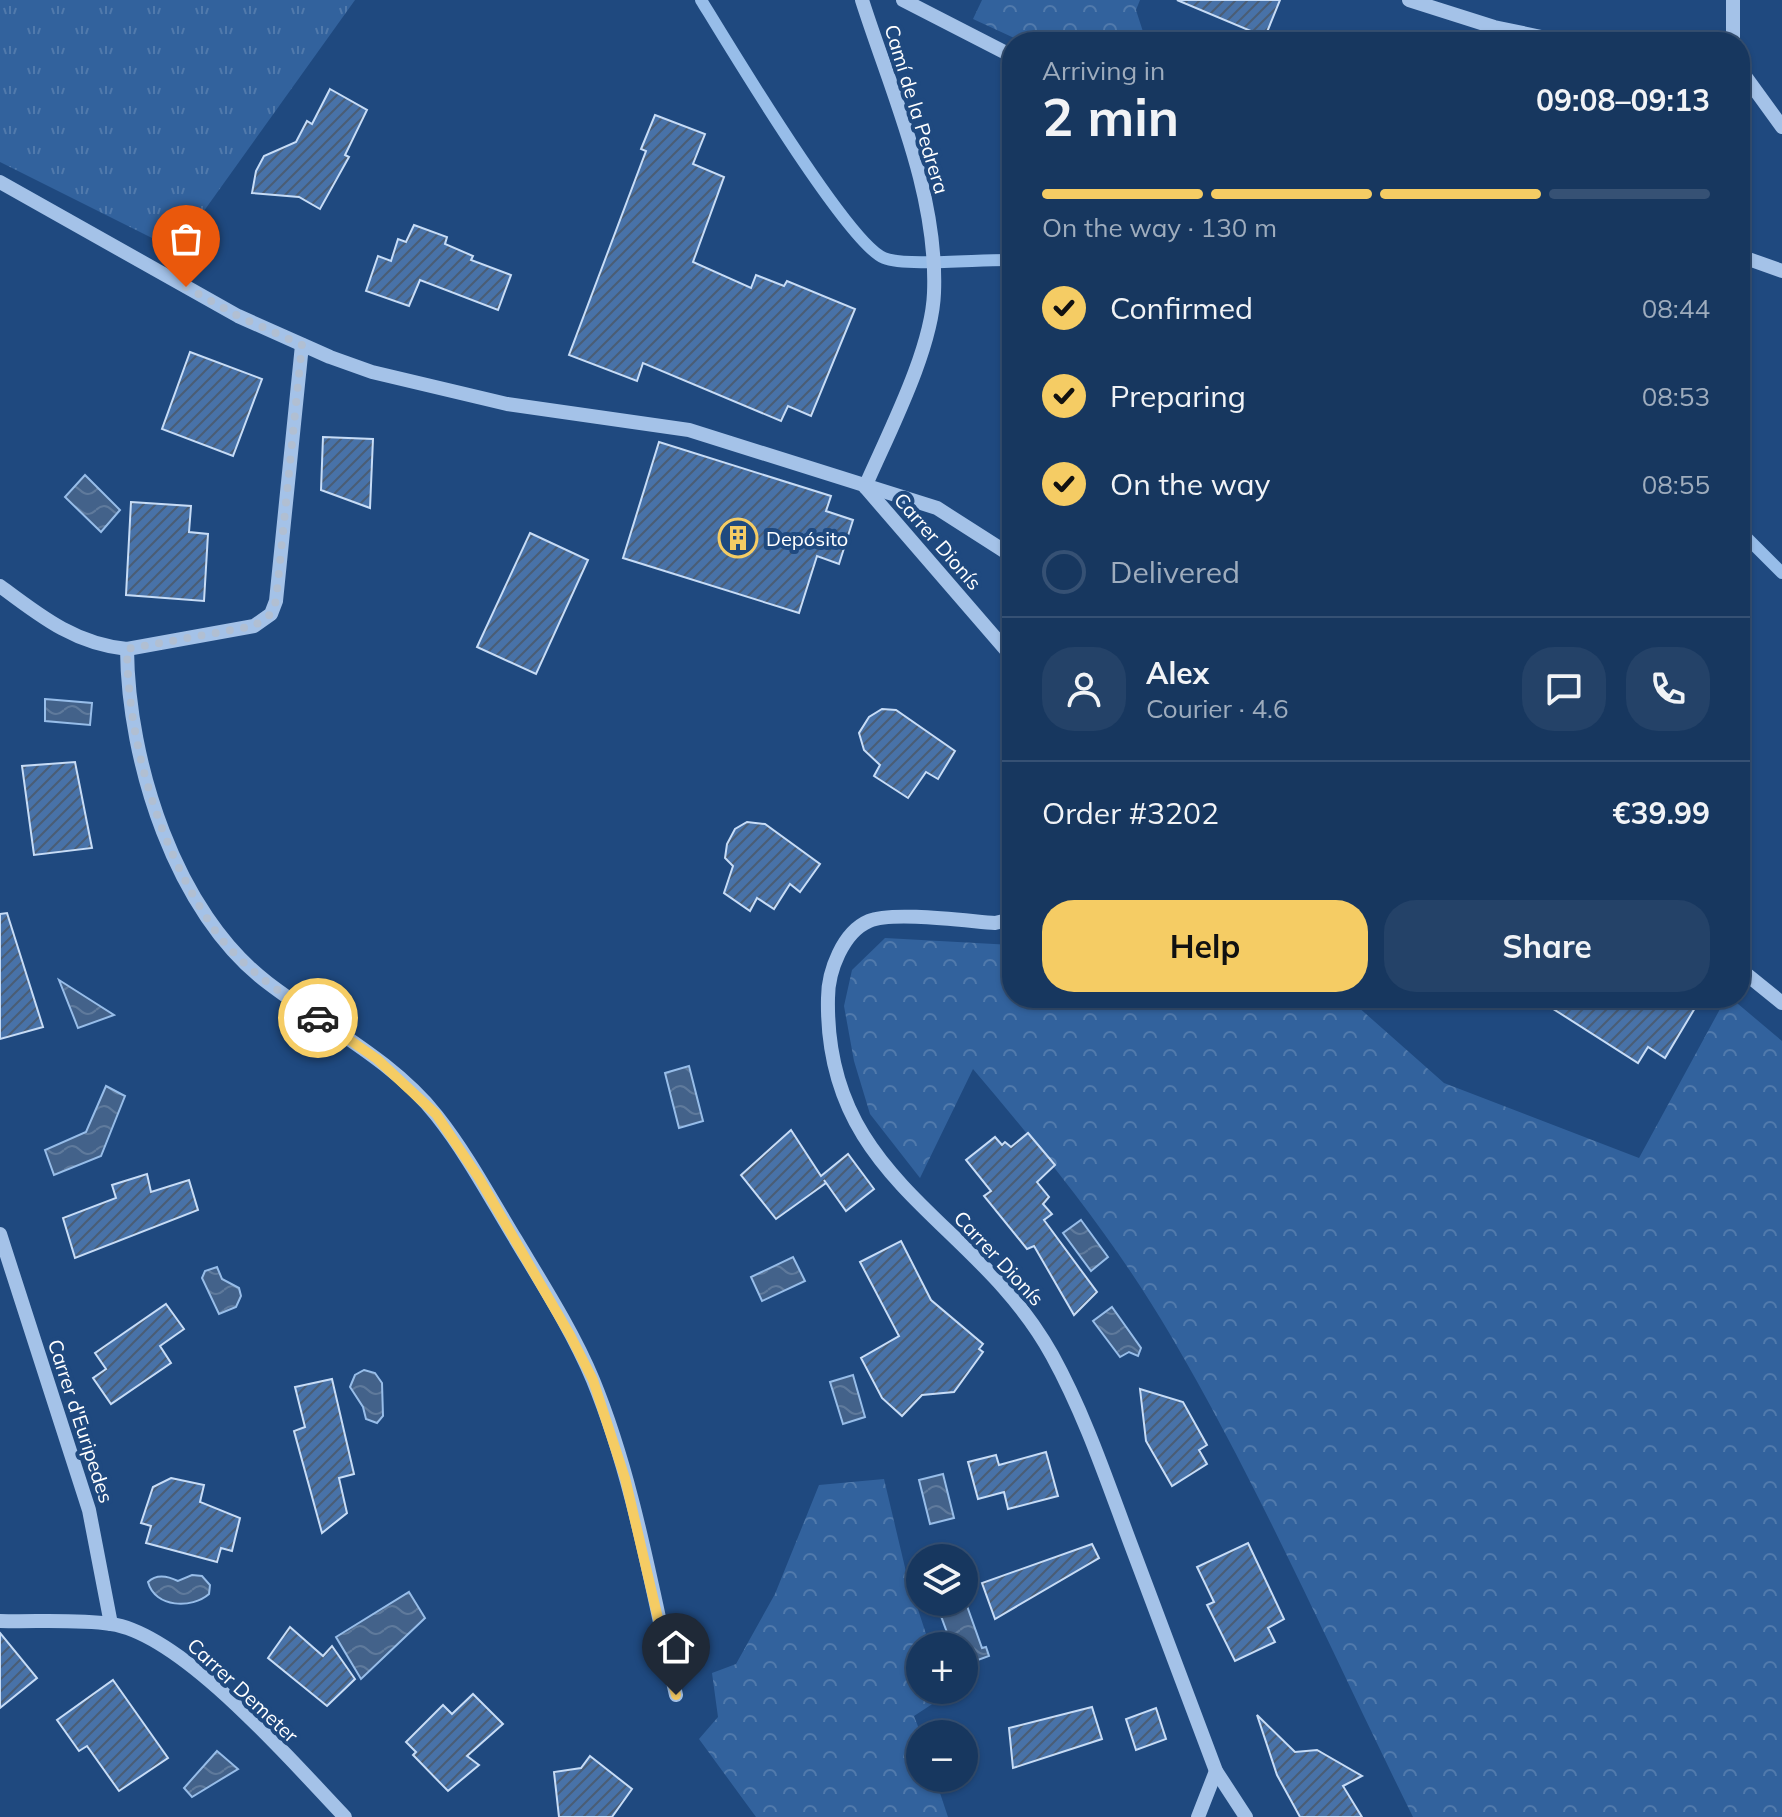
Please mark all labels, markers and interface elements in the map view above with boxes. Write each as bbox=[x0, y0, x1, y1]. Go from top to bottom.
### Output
street label: Camí de la Pedrera bbox=[879, 21, 955, 197]
text: Arriving in bbox=[1042, 54, 1165, 87]
text: 09:08–09:13 bbox=[1536, 81, 1710, 119]
text: 2 min bbox=[1042, 84, 1179, 149]
pin bbox=[152, 205, 220, 287]
text: On the way · 130 m bbox=[1042, 211, 1277, 244]
icon: bag bbox=[164, 217, 208, 261]
icon: check bbox=[1042, 286, 1086, 330]
text: Confirmed bbox=[1110, 289, 1253, 327]
text: 08:44 bbox=[1642, 292, 1710, 325]
icon: check bbox=[1042, 374, 1086, 418]
text: Preparing bbox=[1110, 377, 1246, 415]
text: 08:53 bbox=[1642, 380, 1710, 413]
icon: check bbox=[1042, 462, 1086, 506]
text: On the way bbox=[1110, 465, 1270, 503]
text: 08:55 bbox=[1642, 468, 1710, 501]
street label: Carrer Dionís bbox=[889, 487, 987, 595]
building icon: Depósito bbox=[717, 517, 759, 559]
place label: Depósito bbox=[766, 526, 848, 551]
text: Delivered bbox=[1110, 553, 1240, 591]
button: person bbox=[1042, 647, 1126, 731]
button: chat bbox=[1522, 647, 1606, 731]
button: phone bbox=[1626, 647, 1710, 731]
text: Alex bbox=[1146, 654, 1209, 692]
text: Courier · 4.6 bbox=[1146, 692, 1289, 725]
text: Order #3202 bbox=[1042, 794, 1219, 832]
text: €39.99 bbox=[1613, 794, 1710, 832]
button: Help bbox=[1042, 900, 1368, 992]
button: Share bbox=[1384, 900, 1710, 992]
courier bbox=[278, 978, 358, 1058]
icon: car bbox=[296, 996, 340, 1040]
street label: Carrer Dionís bbox=[949, 1205, 1049, 1311]
street label: Carrer d'Euripedes bbox=[43, 1336, 119, 1506]
map controls bbox=[906, 1544, 978, 1792]
button: layers bbox=[906, 1544, 978, 1616]
pin bbox=[642, 1613, 710, 1695]
icon: home bbox=[654, 1625, 698, 1669]
street label: Carrer Demeter bbox=[182, 1632, 304, 1748]
button: + bbox=[906, 1632, 978, 1704]
button: − bbox=[906, 1720, 978, 1792]

